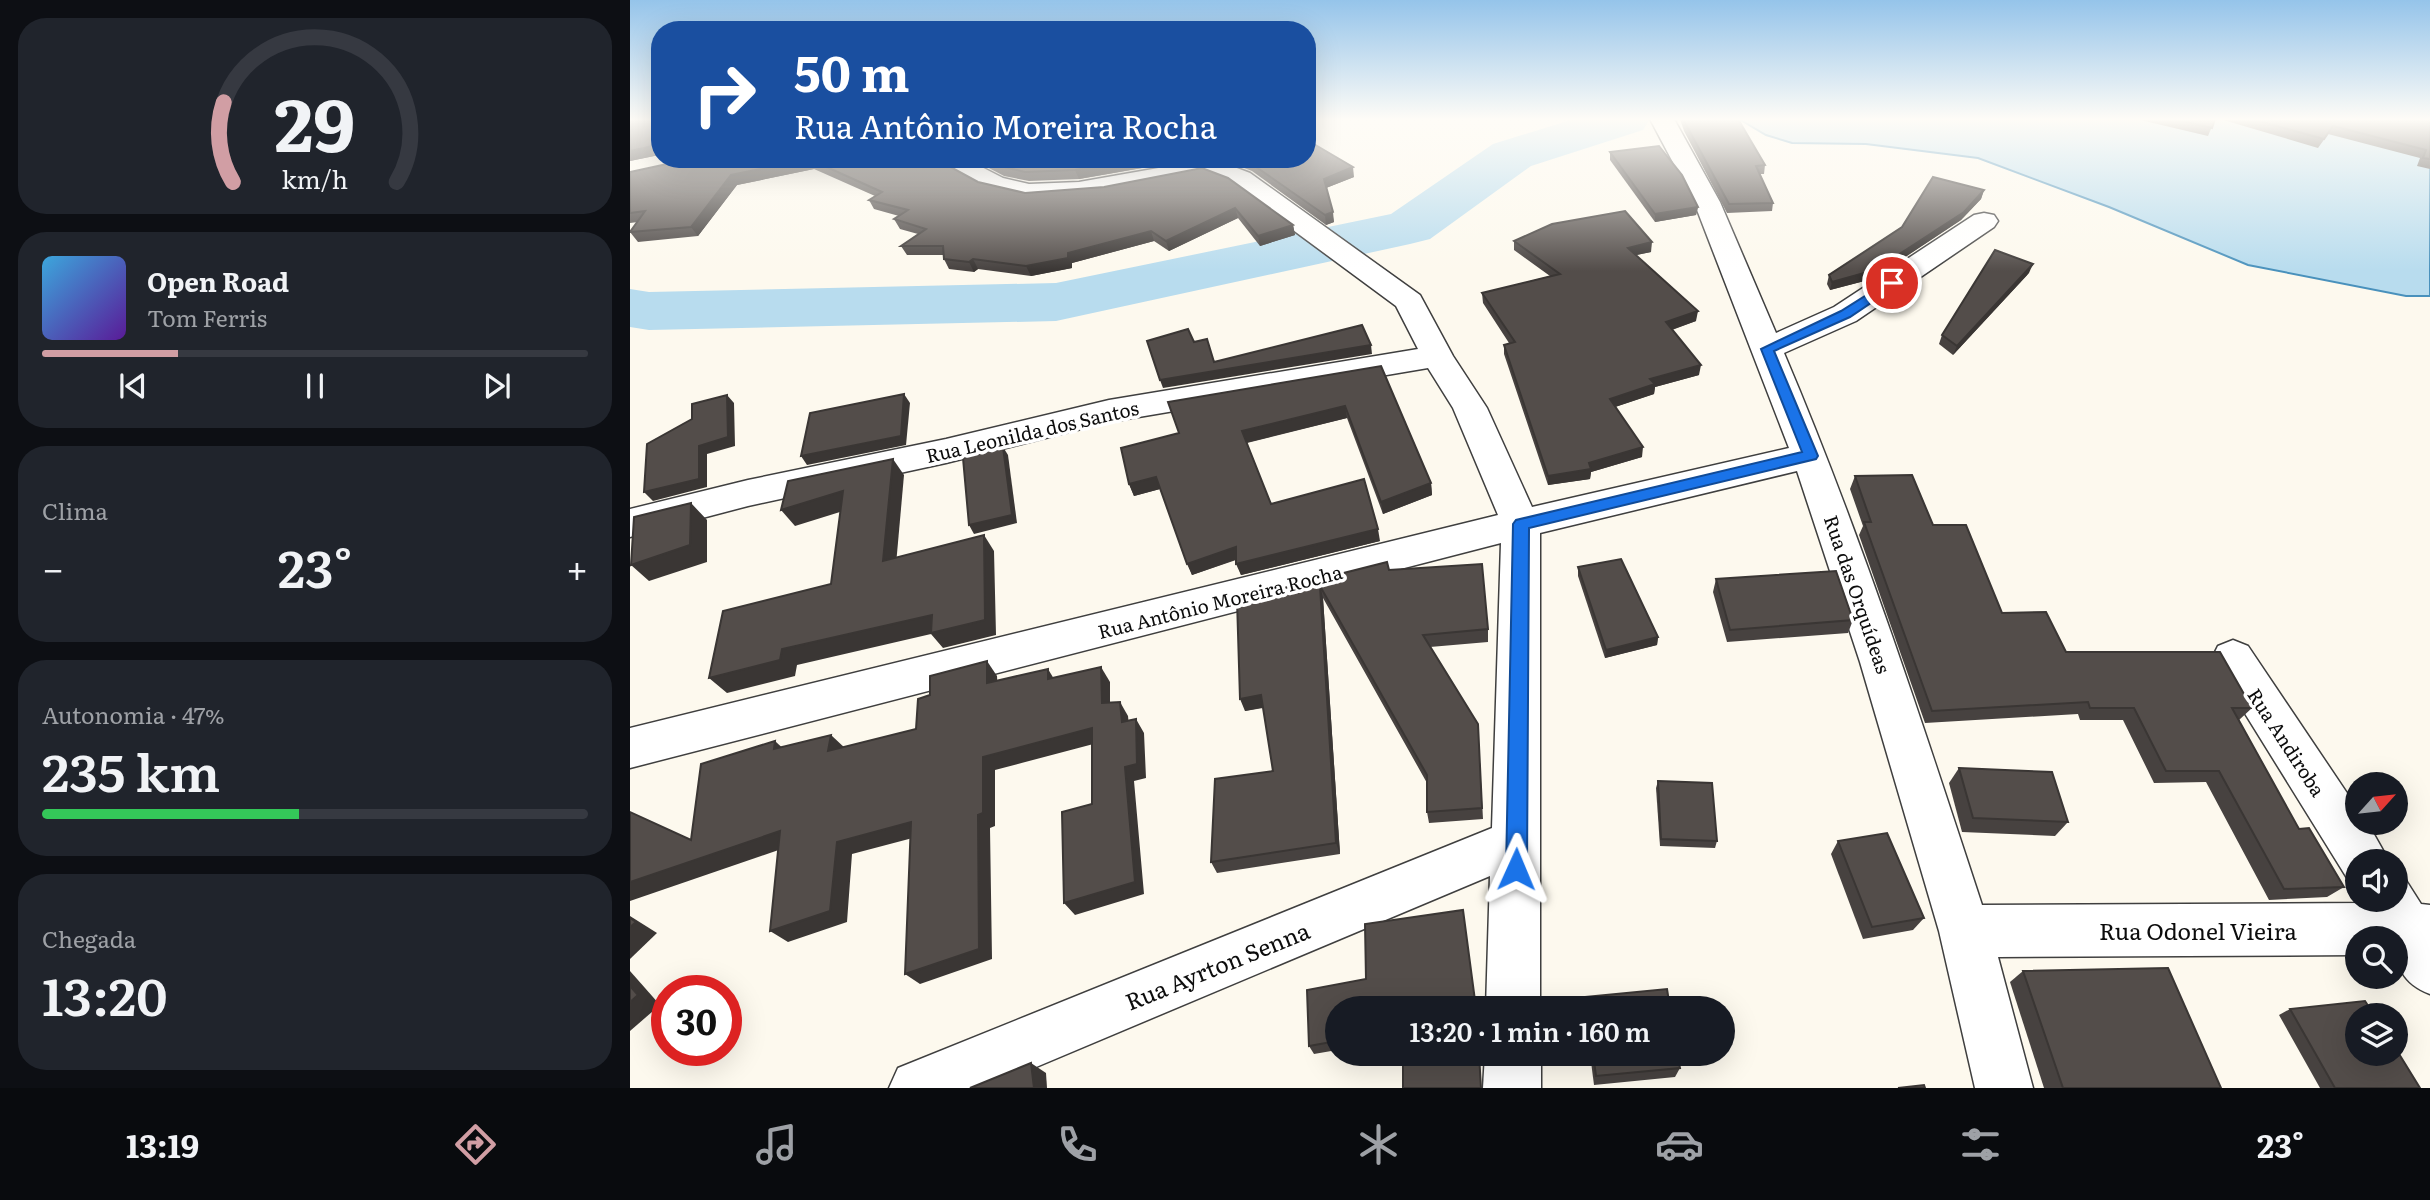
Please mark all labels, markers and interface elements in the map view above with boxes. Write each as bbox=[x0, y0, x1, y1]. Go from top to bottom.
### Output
text: 50 m bbox=[794, 34, 910, 107]
icon: right bbox=[679, 49, 770, 140]
text: 29 bbox=[274, 66, 356, 174]
text: Rua Antônio Moreira Rocha bbox=[794, 101, 1217, 149]
text: km/h bbox=[282, 160, 348, 197]
pin bbox=[1862, 253, 1922, 313]
text: Open Road bbox=[147, 261, 289, 300]
icon: arrive bbox=[1873, 264, 1911, 302]
text: Tom Ferris bbox=[147, 300, 267, 334]
icon: previous bbox=[114, 367, 152, 405]
icon: pause bbox=[296, 367, 334, 405]
icon: next bbox=[478, 367, 516, 405]
street label: Rua Leonilda dos Santos bbox=[923, 393, 1142, 469]
text: Clima bbox=[42, 493, 108, 527]
street label: Rua das Orquídeas bbox=[1818, 511, 1898, 677]
text: 23° bbox=[278, 527, 352, 604]
text: − bbox=[42, 538, 64, 595]
text: + bbox=[566, 538, 588, 595]
street label: Rua Antônio Moreira Rocha bbox=[1095, 557, 1346, 645]
street label: Rua Andiroba bbox=[2241, 682, 2333, 802]
text: Autonomia · 47% bbox=[42, 697, 225, 731]
text: 235 km bbox=[42, 731, 220, 808]
north arrow bbox=[2345, 772, 2408, 835]
map controls bbox=[2345, 772, 2408, 1066]
position arrow bbox=[1479, 832, 1553, 906]
button: sound bbox=[2345, 849, 2408, 912]
street label: Rua Ayrton Senna bbox=[1120, 912, 1315, 1018]
street label: Rua Odonel Vieira bbox=[2099, 913, 2298, 947]
text: Chegada bbox=[42, 921, 136, 955]
button: search bbox=[2345, 926, 2408, 989]
text: 13:20 bbox=[42, 955, 167, 1032]
speed limit sign: 30 bbox=[651, 975, 742, 1066]
button: layers bbox=[2345, 1003, 2408, 1066]
text: 13:20 · 1 min · 160 m bbox=[1410, 1011, 1650, 1050]
text: 13:19 bbox=[126, 1120, 199, 1168]
icon: directions bbox=[451, 1120, 500, 1169]
icon: music bbox=[752, 1120, 801, 1169]
icon: phone bbox=[1053, 1120, 1102, 1169]
icon: climate bbox=[1354, 1120, 1403, 1169]
icon: car bbox=[1655, 1120, 1704, 1169]
icon: filters bbox=[1956, 1120, 2005, 1169]
text: 23° bbox=[2257, 1120, 2304, 1168]

